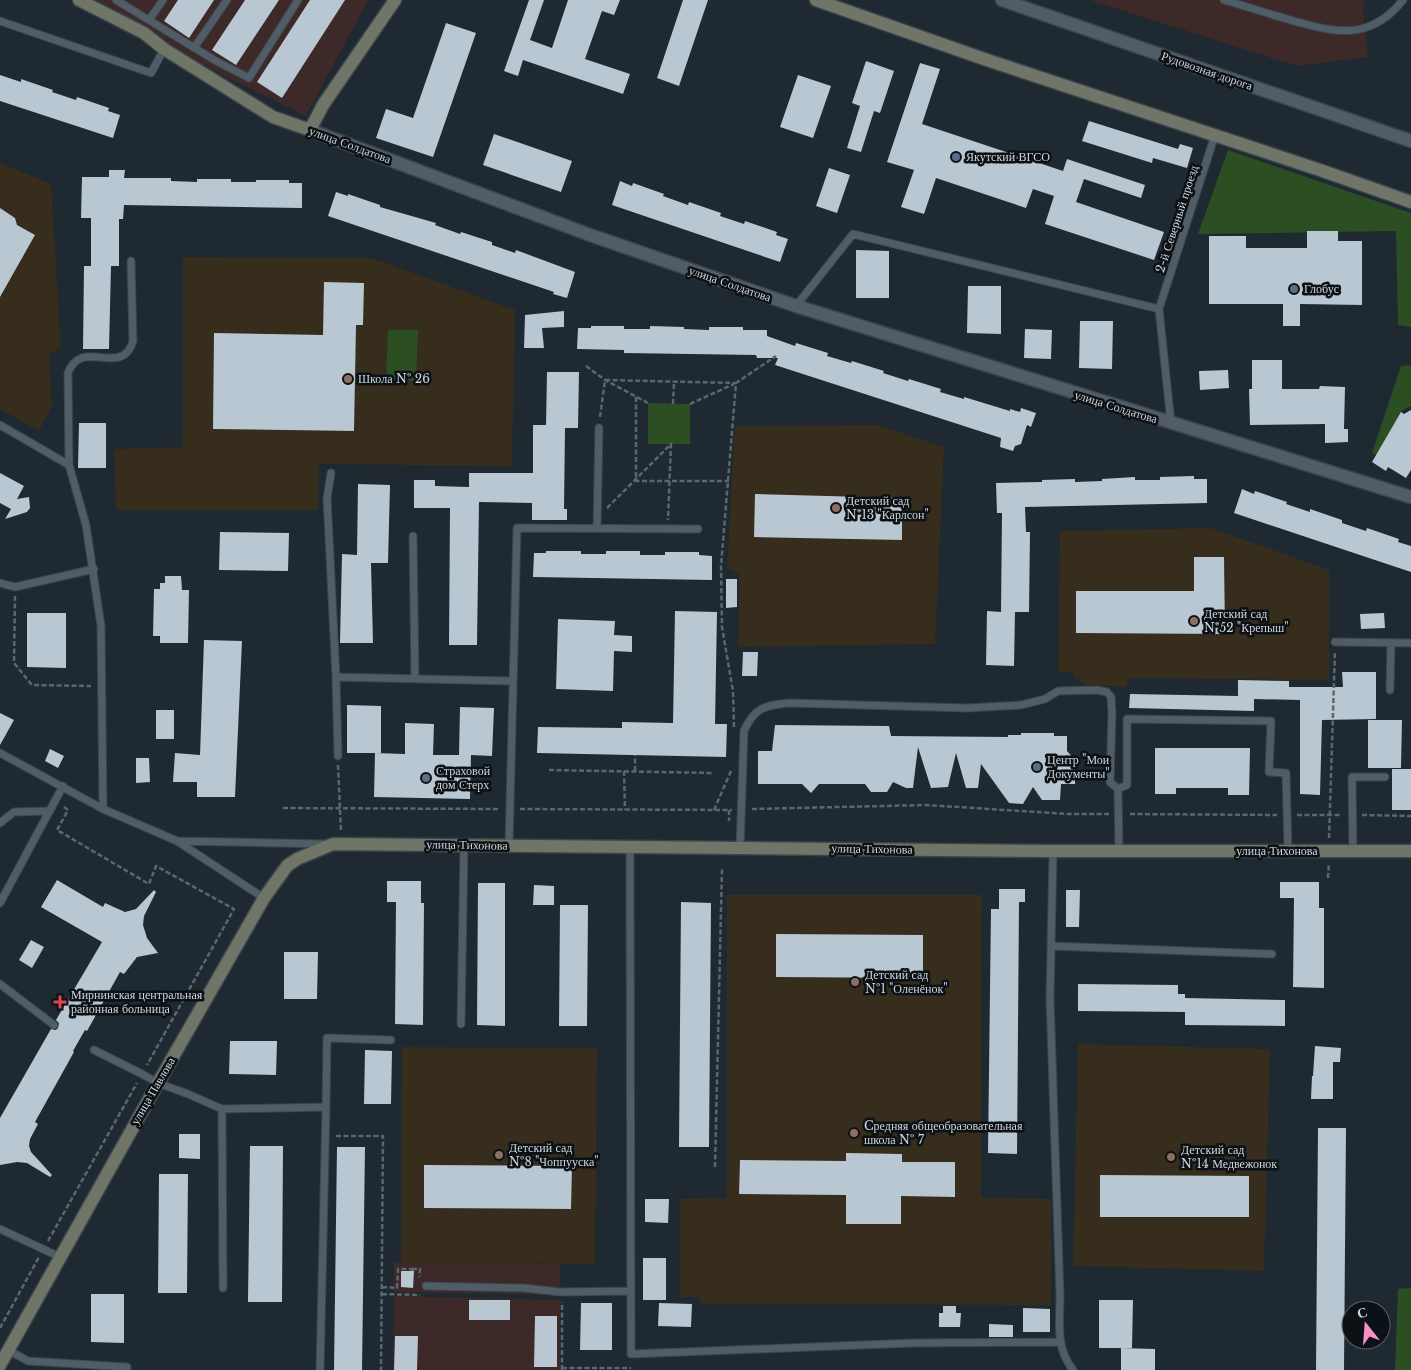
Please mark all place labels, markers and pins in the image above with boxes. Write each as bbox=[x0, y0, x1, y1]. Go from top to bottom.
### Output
place label: Якутский ВГСО bbox=[966, 149, 1050, 164]
marker: Якутский ВГСО bbox=[950, 151, 962, 163]
place label: Глобус bbox=[1304, 281, 1339, 296]
marker: Глобус bbox=[1288, 283, 1300, 295]
place label: Школа № 26 bbox=[358, 371, 430, 386]
marker: Школа № 26 bbox=[342, 373, 354, 385]
place label: Детский сад №13 "Карлсон" bbox=[846, 493, 929, 522]
marker: Детский сад №13 "Карлсон" bbox=[830, 502, 842, 514]
place label: Детский сад №52 "Крепыш" bbox=[1204, 606, 1289, 635]
marker: Детский сад №52 "Крепыш" bbox=[1188, 615, 1200, 627]
place label: Центр "Мои Документы" bbox=[1047, 752, 1110, 781]
marker: Центр "Мои Документы" bbox=[1031, 761, 1043, 773]
place label: Страховой дом Стерх bbox=[436, 763, 491, 792]
marker: Страховой дом Стерх bbox=[420, 772, 432, 784]
place label: Детский сад №1 "Оленёнок" bbox=[865, 967, 948, 996]
marker: Детский сад №1 "Оленёнок" bbox=[849, 976, 861, 988]
place label: Мирнинская центральная районная больница bbox=[71, 987, 203, 1016]
marker: Мирнинская центральная районная больница bbox=[53, 995, 67, 1009]
place label: Cредняя общеобразовательная школа № 7 bbox=[864, 1118, 1023, 1147]
marker: Cредняя общеобразовательная школа № 7 bbox=[848, 1127, 860, 1139]
place label: Детский сад №8 "Чоппууска" bbox=[509, 1140, 599, 1169]
place label: Детский сад №14 Медвежонок bbox=[1181, 1142, 1277, 1171]
marker: Детский сад №8 "Чоппууска" bbox=[493, 1149, 505, 1161]
marker: Детский сад №14 Медвежонок bbox=[1165, 1151, 1177, 1163]

